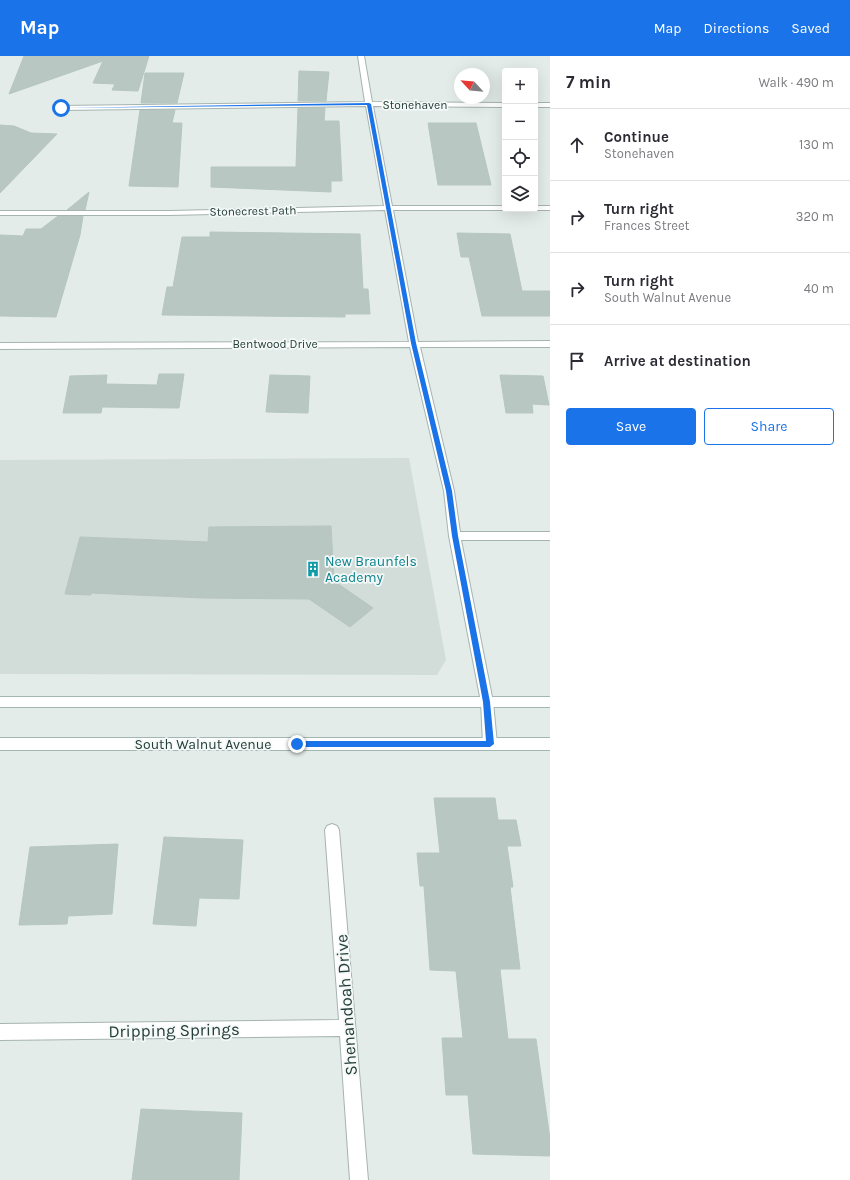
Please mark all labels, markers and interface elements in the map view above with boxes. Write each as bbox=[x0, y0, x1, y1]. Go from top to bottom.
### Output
text: Map bbox=[20, 17, 59, 39]
text: Map bbox=[654, 20, 682, 37]
text: Directions bbox=[704, 20, 769, 37]
text: Saved bbox=[791, 20, 830, 37]
north arrow bbox=[454, 68, 490, 104]
map controls bbox=[502, 68, 538, 212]
button: + bbox=[502, 68, 538, 104]
text: 7 min bbox=[566, 72, 611, 92]
text: Walk · 490 m bbox=[758, 75, 834, 90]
street label: Stonehaven bbox=[382, 98, 448, 112]
route start bbox=[52, 99, 70, 117]
button: − bbox=[502, 104, 538, 140]
text: Continue bbox=[604, 128, 669, 146]
icon: ahead bbox=[566, 134, 588, 156]
text: 130 m bbox=[799, 137, 834, 152]
button: locate bbox=[502, 140, 538, 176]
text: Stonehaven bbox=[604, 146, 674, 161]
button: layers bbox=[502, 176, 538, 212]
text: Turn right bbox=[604, 200, 674, 218]
street label: Stonecrest Path bbox=[209, 203, 297, 219]
icon: right bbox=[566, 206, 588, 228]
text: 320 m bbox=[796, 209, 834, 224]
text: Frances Street bbox=[604, 218, 690, 233]
text: Turn right bbox=[604, 272, 674, 290]
icon: right bbox=[566, 278, 588, 300]
text: 40 m bbox=[804, 281, 834, 296]
text: South Walnut Avenue bbox=[604, 290, 731, 305]
street label: Bentwood Drive bbox=[232, 337, 318, 351]
icon: arrive bbox=[566, 350, 588, 372]
text: Arrive at destination bbox=[604, 352, 751, 370]
button: Save bbox=[566, 408, 696, 445]
button: Share bbox=[704, 408, 834, 445]
place label: New Braunfels Academy bbox=[325, 553, 417, 586]
building icon: New Braunfels Academy bbox=[304, 560, 322, 578]
route end bbox=[288, 735, 306, 753]
street label: South Walnut Avenue bbox=[135, 736, 271, 753]
street label: Shenandoah Drive bbox=[331, 934, 361, 1076]
street label: Dripping Springs bbox=[108, 1019, 240, 1041]

